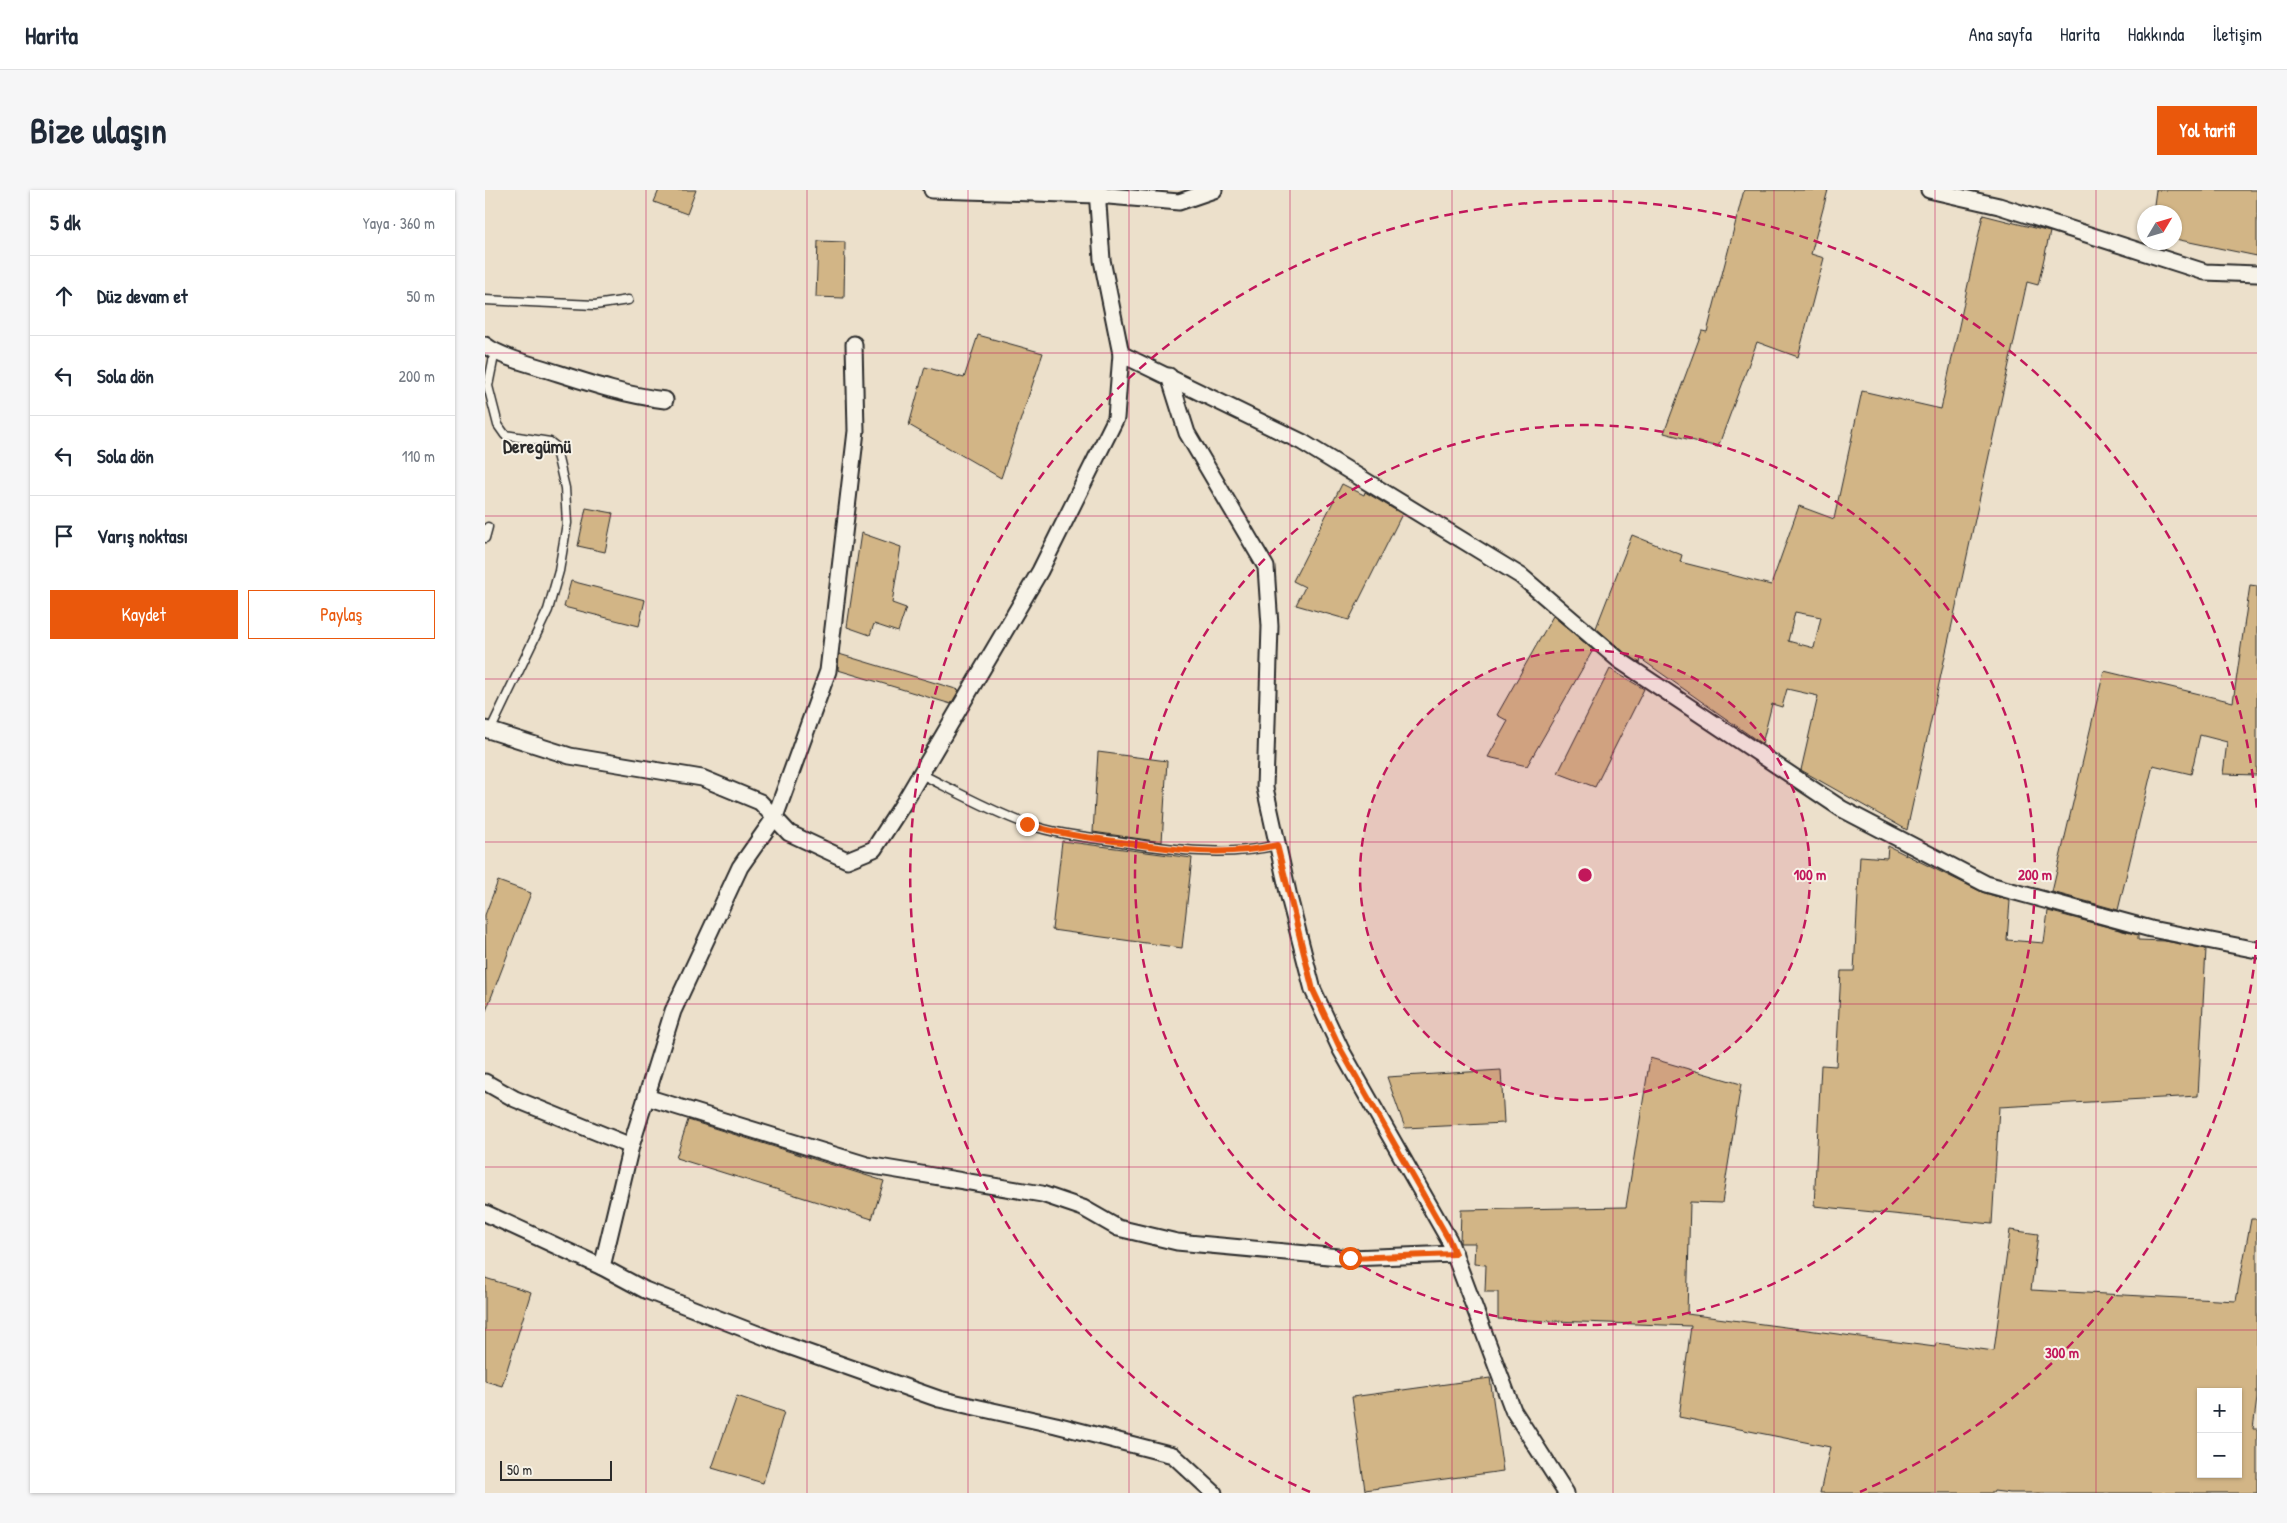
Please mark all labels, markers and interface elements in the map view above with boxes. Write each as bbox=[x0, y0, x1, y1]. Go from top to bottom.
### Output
text: Harita bbox=[25, 19, 78, 51]
text: Ana sayfa bbox=[1969, 22, 2032, 47]
text: Harita bbox=[2060, 22, 2100, 47]
text: Hakkında bbox=[2128, 22, 2184, 47]
text: İletişim bbox=[2212, 22, 2262, 47]
button: Yol tarifi bbox=[2157, 106, 2257, 155]
text: Bize ulaşın bbox=[30, 107, 167, 154]
north arrow bbox=[2137, 205, 2182, 250]
text: 5 dk bbox=[50, 208, 81, 237]
text: Yaya · 360 m bbox=[363, 212, 435, 234]
icon: ahead bbox=[50, 282, 78, 310]
text: Düz devam et bbox=[97, 283, 188, 309]
text: 50 m bbox=[407, 285, 435, 307]
icon: left bbox=[50, 362, 78, 390]
text: Sola dön bbox=[97, 363, 154, 389]
text: 200 m bbox=[399, 365, 435, 387]
district label: Deregümü bbox=[503, 433, 571, 460]
icon: left bbox=[50, 442, 78, 470]
text: Sola dön bbox=[97, 443, 154, 469]
text: 110 m bbox=[402, 445, 435, 467]
icon: arrive bbox=[50, 522, 78, 550]
text: Varış noktası bbox=[97, 523, 188, 549]
button: Kaydet bbox=[50, 590, 238, 639]
button: Paylaş bbox=[248, 590, 435, 639]
route end bbox=[1016, 813, 1039, 836]
text: 100 m bbox=[1794, 864, 1826, 885]
text: 200 m bbox=[2018, 864, 2052, 885]
centre of rings bbox=[1576, 866, 1594, 884]
route start bbox=[1339, 1247, 1362, 1270]
text: 300 m bbox=[2045, 1342, 2079, 1363]
map controls bbox=[2197, 1388, 2242, 1478]
button: + bbox=[2197, 1388, 2242, 1433]
button: − bbox=[2197, 1433, 2242, 1478]
scale bar bbox=[500, 1458, 613, 1481]
text: 50 m bbox=[507, 1460, 532, 1479]

